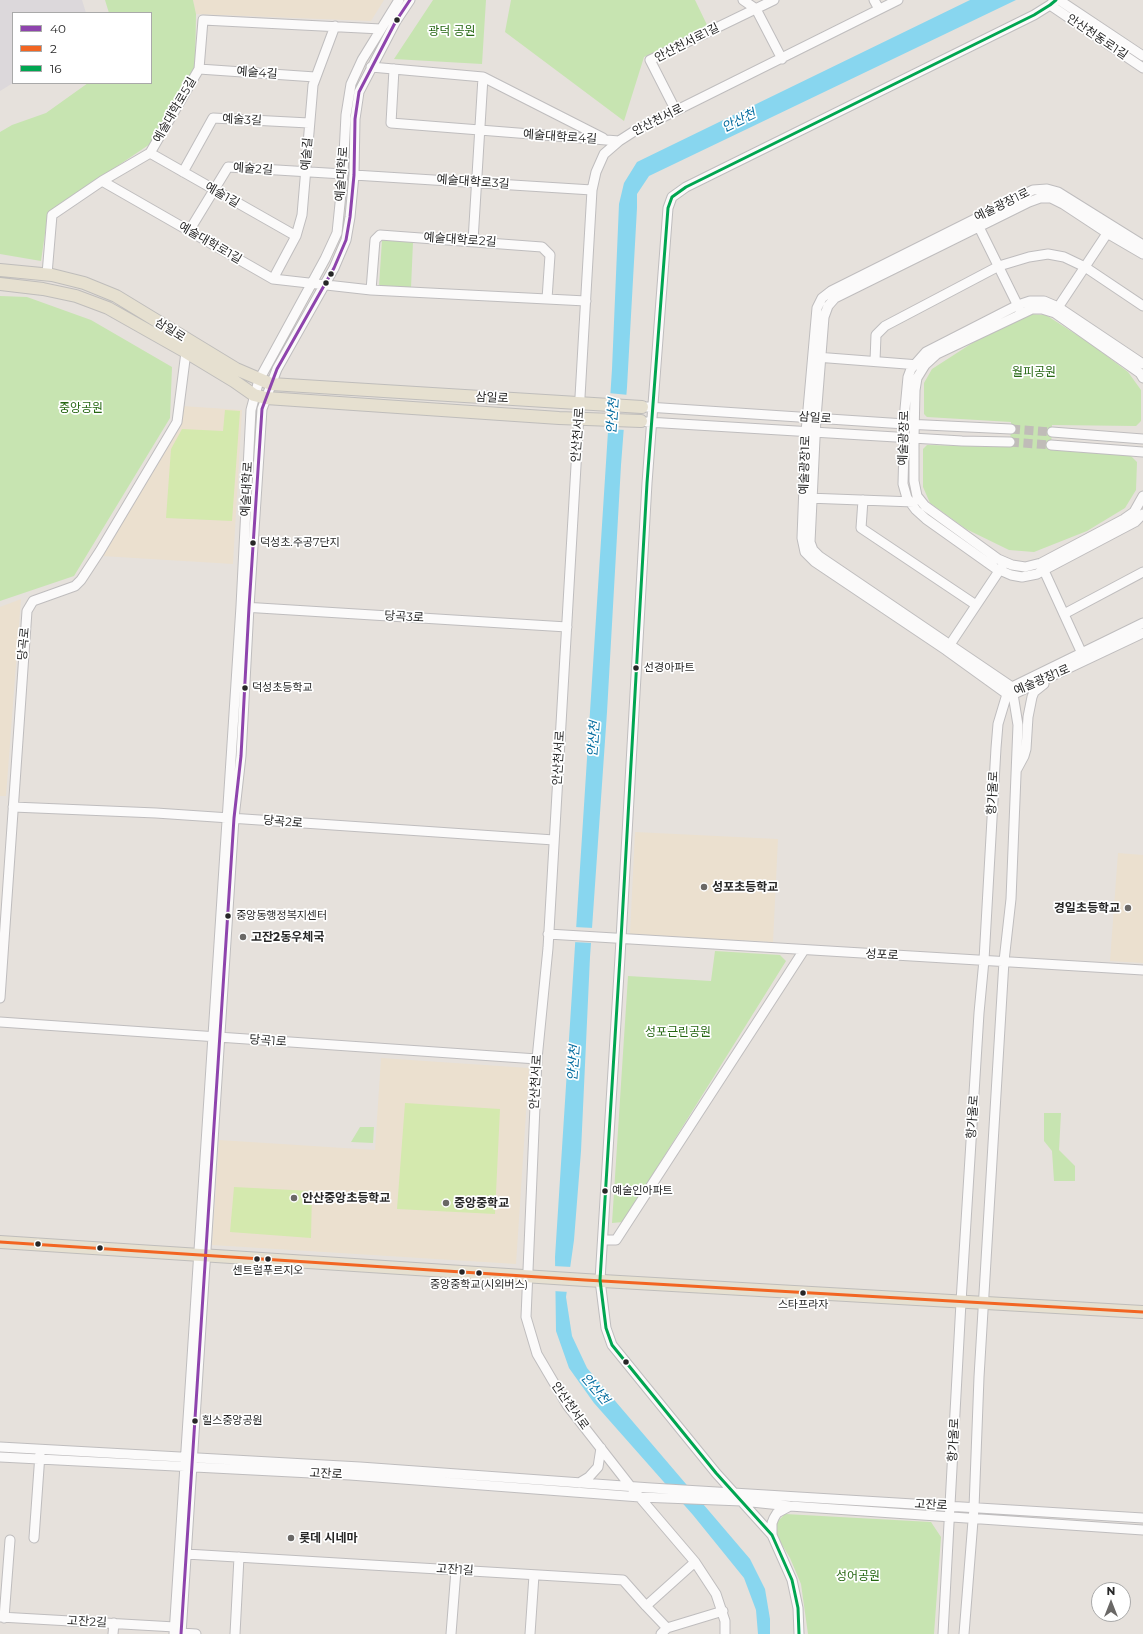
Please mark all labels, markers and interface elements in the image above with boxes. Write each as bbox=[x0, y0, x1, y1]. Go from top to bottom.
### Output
street label: 안산천동로1길 bbox=[1064, 11, 1130, 63]
legend bbox=[12, 12, 152, 84]
unlabelled marker bbox=[392, 15, 402, 25]
text: 40 bbox=[50, 21, 66, 36]
street label: 안산천서로1길 bbox=[652, 21, 722, 65]
park label: 광덕 공원 bbox=[428, 24, 476, 38]
text: 2 bbox=[50, 41, 57, 56]
text: 16 bbox=[50, 61, 62, 76]
street label: 예술4길 bbox=[236, 64, 278, 82]
street label: 예술대학로5길 bbox=[151, 75, 199, 145]
street label: 안산천서로 bbox=[630, 101, 686, 139]
water label: 안산천 bbox=[719, 106, 759, 136]
street label: 예술3길 bbox=[222, 112, 262, 128]
street label: 예술대학로4길 bbox=[523, 127, 597, 147]
street label: 예술길 bbox=[299, 137, 315, 171]
street label: 예술대학로 bbox=[333, 146, 351, 202]
street label: 예술2길 bbox=[233, 160, 273, 178]
street label: 예술대학로3길 bbox=[436, 172, 510, 192]
street label: 예술1길 bbox=[202, 179, 242, 211]
street label: 예술광장1로 bbox=[972, 185, 1032, 225]
street label: 예술대학로1길 bbox=[176, 219, 244, 267]
street label: 예술대학로2길 bbox=[423, 230, 497, 250]
unlabelled marker bbox=[326, 269, 336, 279]
unlabelled marker bbox=[321, 278, 331, 288]
street label: 삼일로 bbox=[152, 315, 188, 345]
park label: 월피공원 bbox=[1012, 365, 1056, 379]
street label: 삼일로 bbox=[475, 390, 509, 406]
water label: 안산천 bbox=[604, 398, 622, 434]
park label: 중앙공원 bbox=[59, 401, 103, 415]
street label: 안산천서로 bbox=[569, 407, 587, 463]
street label: 삼일로 bbox=[798, 410, 832, 426]
street label: 예술광장로 bbox=[896, 410, 912, 466]
street label: 예술광장1로 bbox=[797, 435, 813, 495]
street label: 예술대학로 bbox=[238, 461, 256, 517]
place label: 덕성초.주공7단지 bbox=[260, 536, 340, 550]
marker: 덕성초.주공7단지 bbox=[248, 538, 258, 548]
street label: 당곡3로 bbox=[384, 609, 424, 625]
street label: 당곡로 bbox=[15, 627, 33, 661]
place label: 선경아파트 bbox=[644, 661, 695, 675]
street label: 예술광장1로 bbox=[1012, 662, 1072, 698]
marker: 선경아파트 bbox=[631, 663, 641, 673]
place label: 덕성초등학교 bbox=[252, 681, 313, 695]
marker: 덕성초등학교 bbox=[240, 683, 250, 693]
water label: 안산천 bbox=[585, 721, 603, 757]
street label: 안산천서로 bbox=[550, 730, 568, 786]
street label: 항가울로 bbox=[985, 771, 1001, 815]
street label: 당곡2로 bbox=[262, 813, 304, 831]
place label: 성포초등학교 bbox=[712, 880, 778, 894]
marker: 성포초등학교 bbox=[699, 882, 709, 892]
place label: 경일초등학교 bbox=[1054, 901, 1120, 915]
marker: 경일초등학교 bbox=[1123, 903, 1133, 913]
place label: 중앙동행정복지센터 bbox=[236, 909, 327, 923]
marker: 중앙동행정복지센터 bbox=[223, 911, 233, 921]
place label: 고잔2동우체국 bbox=[251, 930, 324, 944]
marker: 고잔2동우체국 bbox=[238, 932, 248, 942]
street label: 성포로 bbox=[865, 947, 899, 963]
park label: 성포근린공원 bbox=[645, 1025, 711, 1039]
street label: 당곡1로 bbox=[249, 1033, 287, 1049]
water label: 안산천 bbox=[565, 1045, 583, 1081]
street label: 안산천서로 bbox=[527, 1054, 545, 1110]
street label: 항가울로 bbox=[964, 1094, 982, 1140]
place label: 예술인아파트 bbox=[612, 1184, 673, 1198]
marker: 예술인아파트 bbox=[600, 1186, 610, 1196]
place label: 안산중앙초등학교 bbox=[302, 1191, 390, 1205]
marker: 안산중앙초등학교 bbox=[289, 1193, 299, 1203]
place label: 중앙중학교 bbox=[454, 1196, 509, 1210]
marker: 중앙중학교 bbox=[441, 1198, 451, 1208]
unlabelled marker bbox=[33, 1239, 43, 1249]
unlabelled marker bbox=[95, 1243, 105, 1253]
unlabelled marker bbox=[252, 1254, 262, 1264]
marker: 센트럴푸르지오 bbox=[263, 1254, 273, 1264]
place label: 센트럴푸르지오 bbox=[233, 1264, 303, 1278]
unlabelled marker bbox=[457, 1267, 467, 1277]
marker: 중앙중학교(시외버스) bbox=[474, 1268, 484, 1278]
place label: 중앙중학교(시외버스) bbox=[430, 1278, 528, 1292]
marker: 스타프라자 bbox=[798, 1288, 808, 1298]
place label: 스타프라자 bbox=[778, 1298, 828, 1312]
unlabelled marker bbox=[621, 1357, 631, 1367]
water label: 안산천 bbox=[577, 1370, 613, 1408]
street label: 안산천서로 bbox=[548, 1379, 592, 1433]
place label: 힐스중앙공원 bbox=[202, 1414, 263, 1428]
marker: 힐스중앙공원 bbox=[190, 1416, 200, 1426]
street label: 항가울로 bbox=[946, 1418, 962, 1462]
street label: 고잔로 bbox=[309, 1466, 343, 1482]
street label: 고잔로 bbox=[914, 1497, 948, 1513]
place label: 롯데 시네마 bbox=[299, 1531, 358, 1545]
marker: 롯데 시네마 bbox=[286, 1533, 296, 1543]
street label: 고잔1길 bbox=[436, 1562, 474, 1578]
park label: 성어공원 bbox=[836, 1569, 880, 1583]
north arrow bbox=[1091, 1582, 1131, 1622]
text: N bbox=[1107, 1584, 1115, 1598]
street label: 고잔2길 bbox=[67, 1614, 107, 1630]

